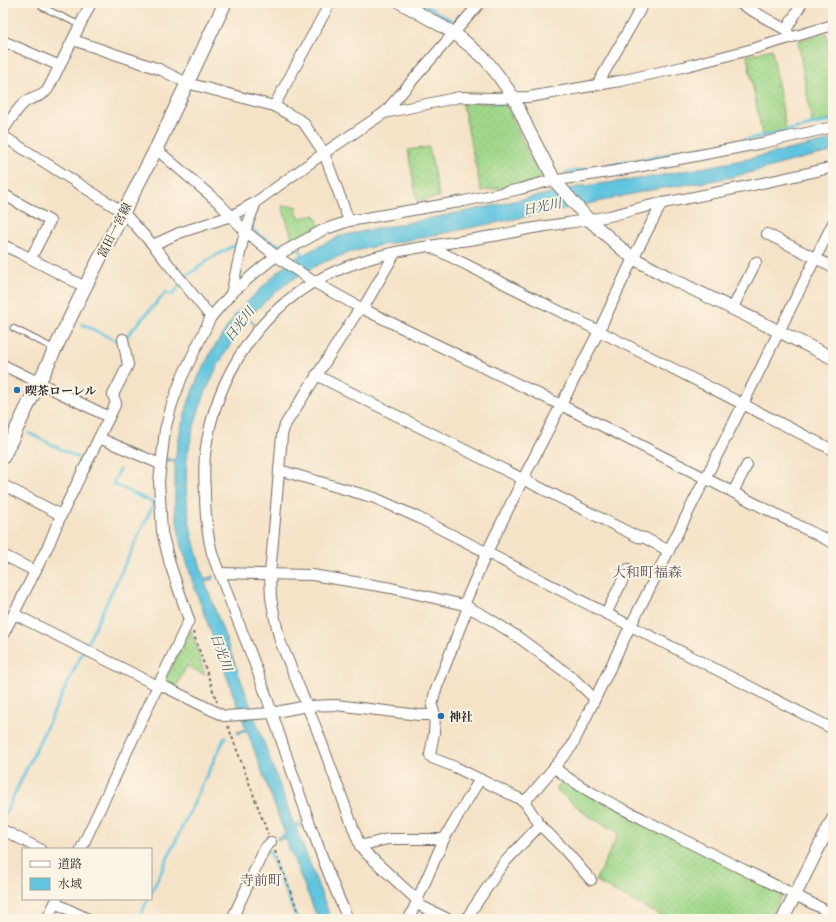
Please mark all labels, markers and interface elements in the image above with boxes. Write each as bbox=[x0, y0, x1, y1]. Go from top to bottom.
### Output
water label: 日光川 bbox=[521, 194, 565, 218]
street label: 富田一宮線 bbox=[94, 200, 134, 260]
water label: 日光川 bbox=[221, 302, 258, 344]
place label: 喫茶ローレル bbox=[25, 383, 96, 398]
marker: 喫茶ローレル bbox=[12, 385, 22, 395]
district label: 大和町福森 bbox=[612, 563, 682, 581]
water label: 日光川 bbox=[208, 631, 237, 675]
place label: 神社 bbox=[449, 709, 473, 724]
marker: 神社 bbox=[436, 711, 446, 721]
legend bbox=[22, 848, 152, 900]
text: 道路 bbox=[58, 856, 82, 871]
district label: 寺前町 bbox=[240, 871, 282, 889]
text: 水域 bbox=[58, 876, 82, 891]

